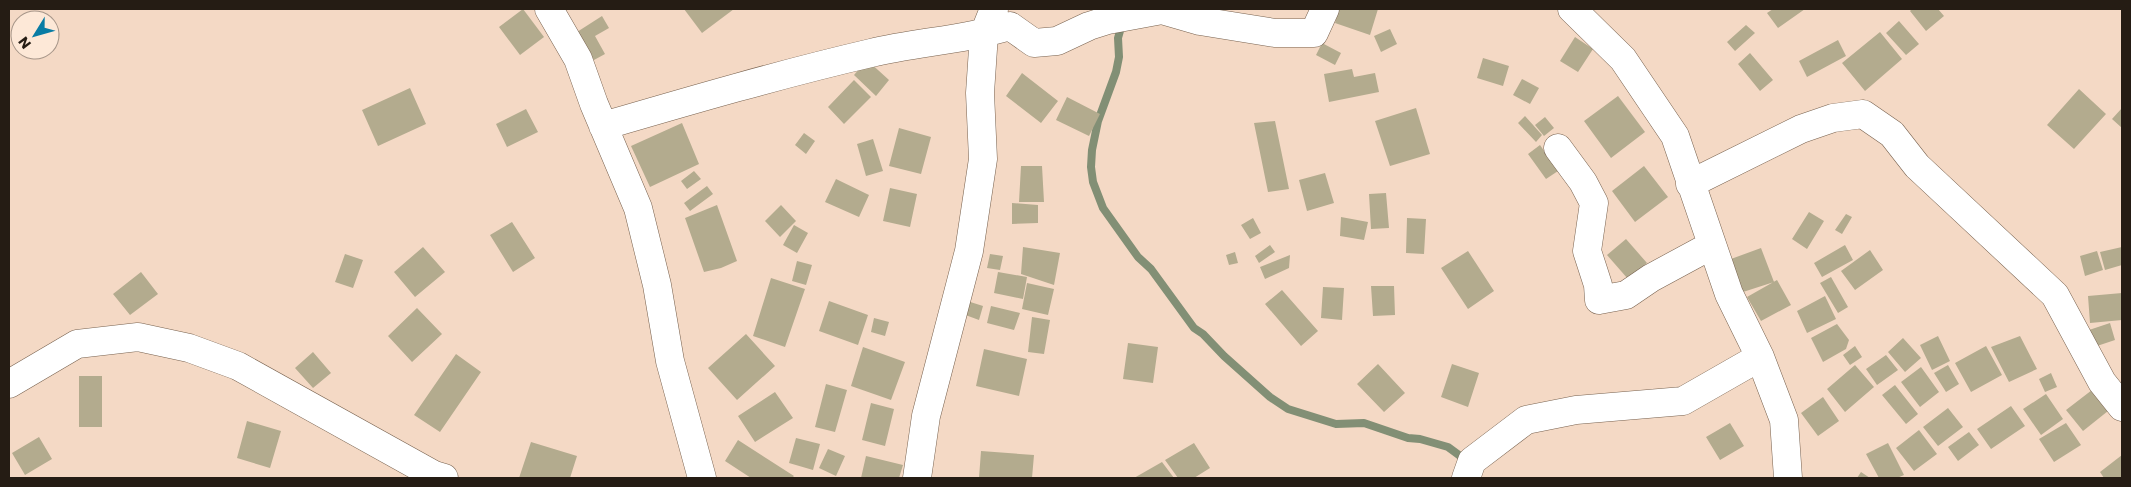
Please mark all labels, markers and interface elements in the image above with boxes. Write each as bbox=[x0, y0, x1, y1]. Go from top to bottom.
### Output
north arrow bbox=[10, 10, 60, 60]
text: N bbox=[13, 33, 36, 53]

